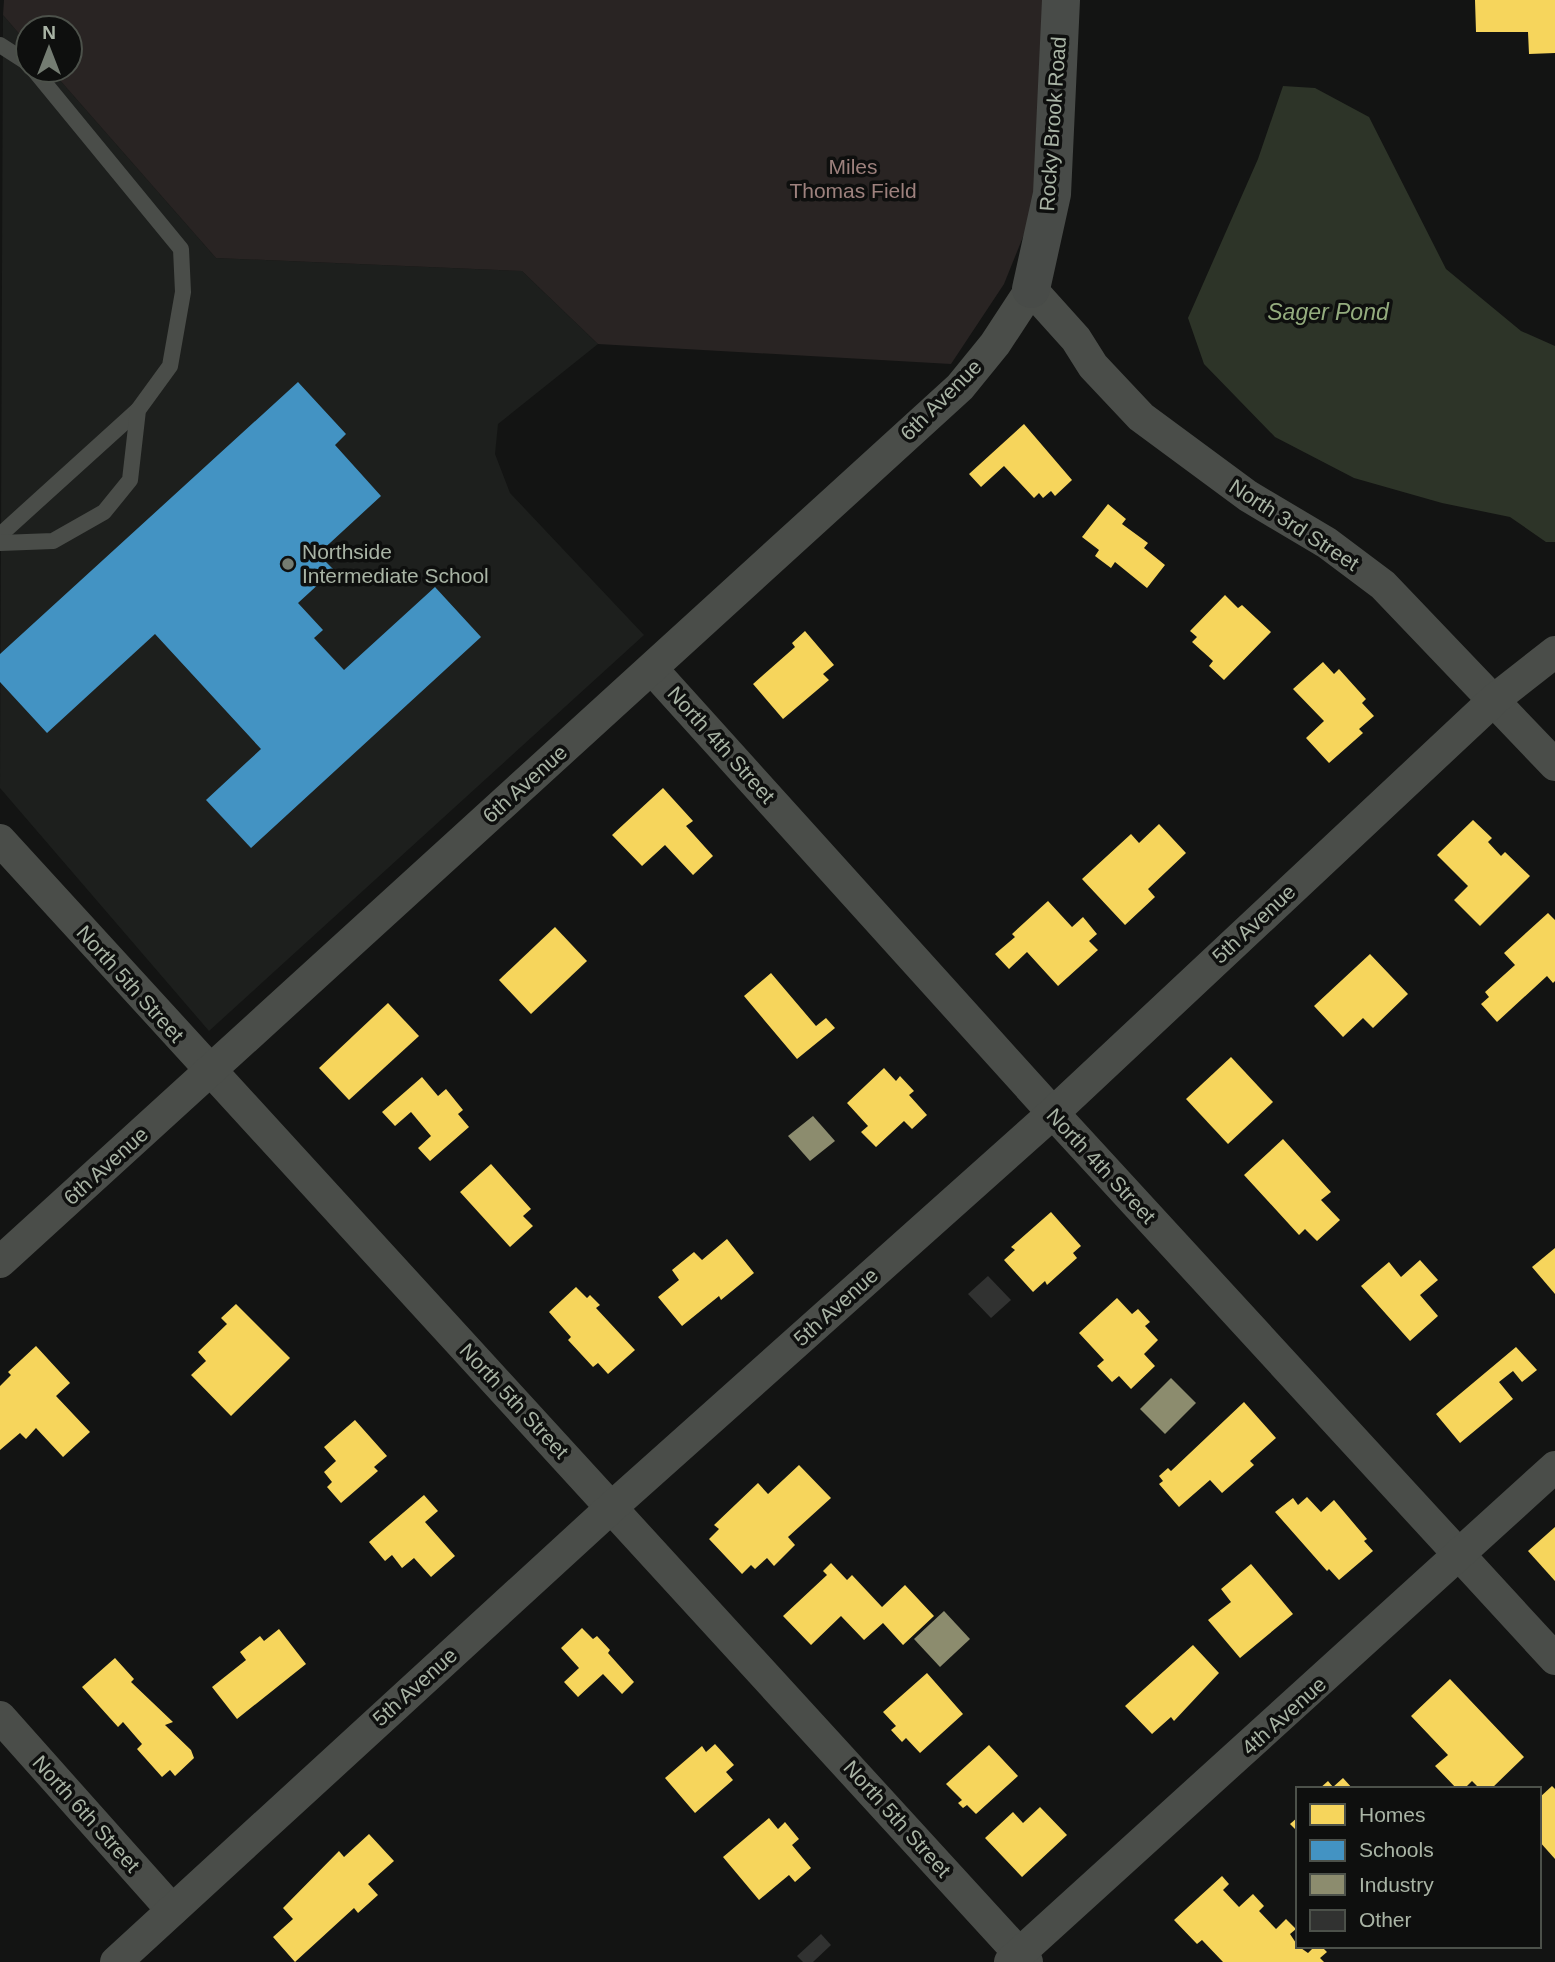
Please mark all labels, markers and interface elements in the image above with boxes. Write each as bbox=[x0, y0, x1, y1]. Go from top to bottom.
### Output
north arrow bbox=[14, 14, 84, 84]
text: N bbox=[42, 22, 56, 43]
street label: Rocky Brook Road bbox=[1035, 36, 1070, 212]
park label: Miles Thomas Field bbox=[789, 155, 917, 202]
water label: Sager Pond bbox=[1267, 299, 1390, 325]
street label: 6th Avenue bbox=[895, 354, 986, 445]
street label: North 3rd Street bbox=[1225, 474, 1363, 575]
place label: Northside Intermediate School bbox=[302, 540, 489, 587]
marker: Northside Intermediate School bbox=[280, 556, 296, 572]
street label: North 4th Street bbox=[663, 682, 780, 808]
street label: 6th Avenue bbox=[478, 740, 571, 827]
street label: 5th Avenue bbox=[1208, 880, 1300, 968]
street label: North 5th Street bbox=[72, 921, 189, 1047]
street label: North 4th Street bbox=[1042, 1104, 1160, 1228]
street label: 6th Avenue bbox=[59, 1122, 152, 1209]
street label: 5th Avenue bbox=[789, 1263, 882, 1350]
street label: North 5th Street bbox=[455, 1339, 573, 1463]
street label: 5th Avenue bbox=[368, 1643, 461, 1730]
street label: 4th Avenue bbox=[1237, 1672, 1330, 1759]
street label: North 6th Street bbox=[28, 1751, 145, 1877]
street label: North 5th Street bbox=[839, 1756, 956, 1882]
legend bbox=[1296, 1787, 1541, 1948]
text: Homes bbox=[1359, 1803, 1426, 1826]
text: Schools bbox=[1359, 1838, 1434, 1861]
text: Industry bbox=[1359, 1873, 1434, 1896]
text: Other bbox=[1359, 1908, 1412, 1931]

